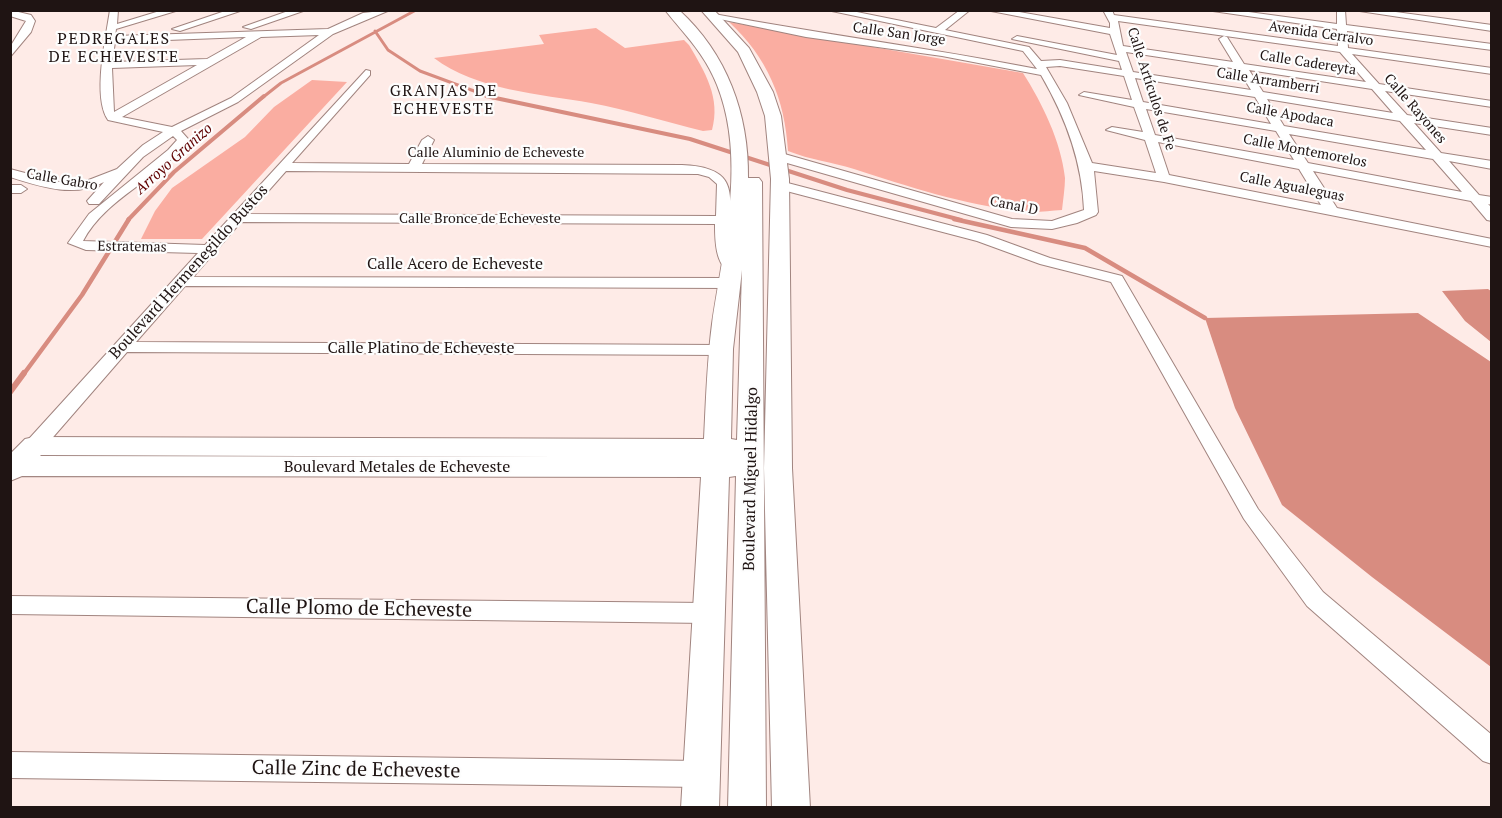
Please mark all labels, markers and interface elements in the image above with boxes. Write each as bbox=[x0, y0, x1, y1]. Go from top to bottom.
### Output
street label: Avenida Cerralvo bbox=[1268, 18, 1374, 50]
street label: Calle San Jorge bbox=[852, 19, 946, 49]
street label: Calle Artículos de Fe bbox=[1123, 25, 1179, 153]
district label: PEDREGALES DE ECHEVESTE bbox=[48, 29, 180, 67]
street label: Calle Cadereyta bbox=[1259, 47, 1357, 79]
street label: Calle Arramberri bbox=[1215, 65, 1321, 97]
street label: Calle Rayones bbox=[1380, 71, 1450, 147]
district label: GRANJAS DE ECHEVESTE bbox=[390, 81, 498, 119]
street label: Calle Apodaca bbox=[1245, 99, 1335, 131]
water label: Arroyo Granizo bbox=[132, 120, 216, 198]
street label: Calle Montemorelos bbox=[1242, 131, 1368, 171]
street label: Calle Aluminio de Echeveste bbox=[408, 145, 584, 161]
street label: Calle Gabro bbox=[25, 165, 99, 195]
street label: Calle Agualeguas bbox=[1238, 169, 1346, 205]
street label: Boulevard Hermenegildo Bustos bbox=[106, 181, 272, 363]
street label: Canal D bbox=[988, 193, 1040, 219]
street label: Calle Bronce de Echeveste bbox=[399, 211, 561, 227]
street label: Estratemas bbox=[97, 238, 167, 256]
street label: Calle Acero de Echeveste bbox=[367, 254, 543, 274]
street label: Calle Platino de Echeveste bbox=[328, 338, 514, 358]
street label: Boulevard Miguel Hidalgo bbox=[740, 387, 762, 571]
street label: Boulevard Metales de Echeveste bbox=[284, 457, 510, 477]
street label: Calle Plomo de Echeveste bbox=[246, 595, 472, 623]
street label: Calle Zinc de Echeveste bbox=[251, 756, 461, 784]

